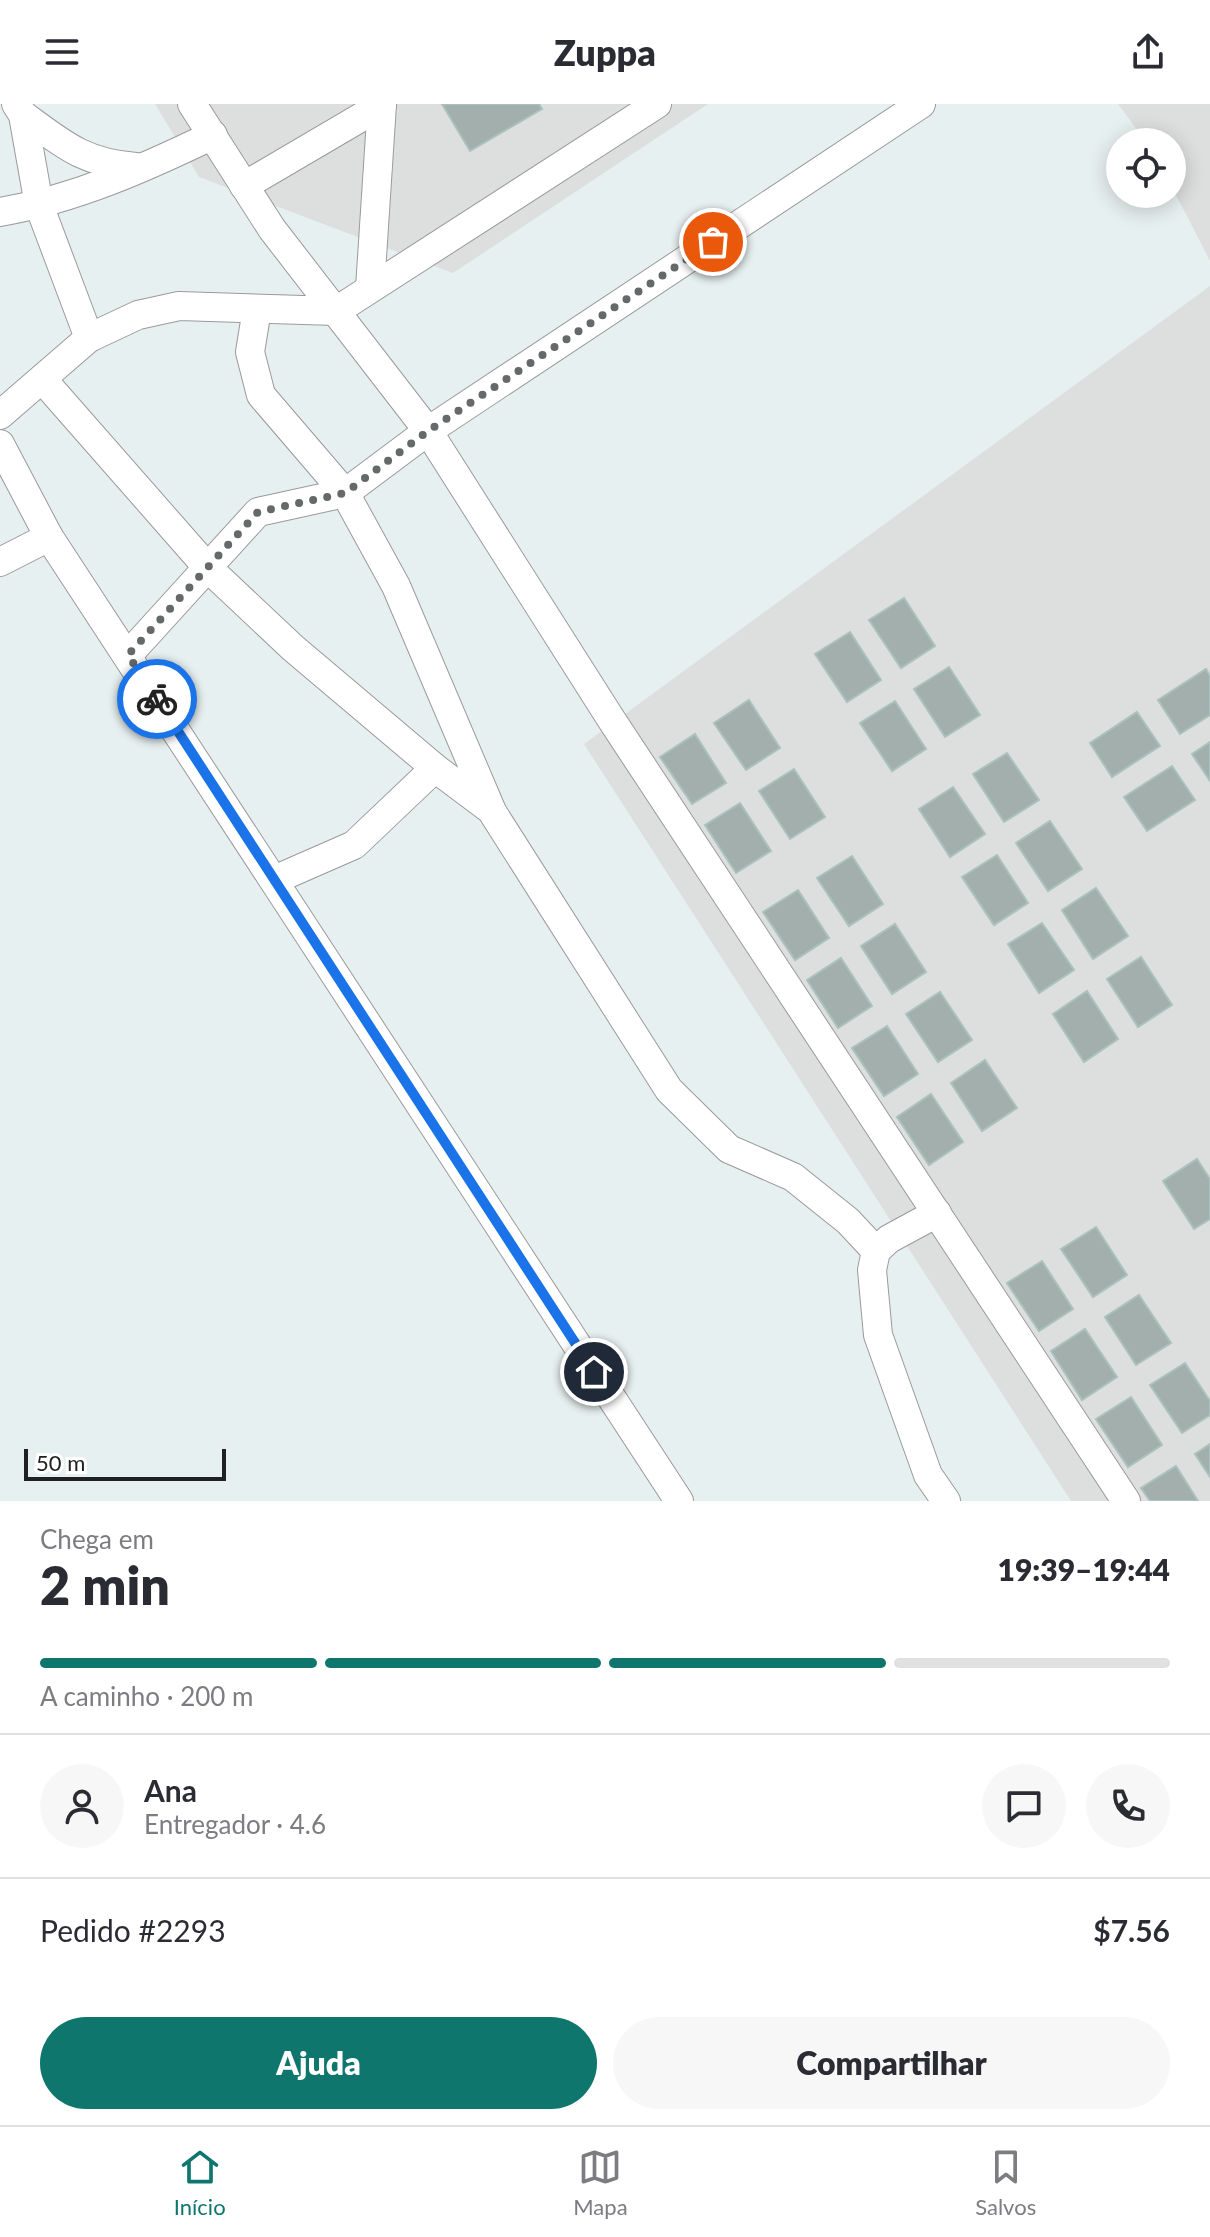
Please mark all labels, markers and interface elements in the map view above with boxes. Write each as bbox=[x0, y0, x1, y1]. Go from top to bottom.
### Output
icon: menu bbox=[40, 30, 84, 74]
text: Zuppa bbox=[554, 30, 656, 74]
icon: share bbox=[1126, 30, 1170, 74]
map controls bbox=[1106, 128, 1186, 208]
button: locate bbox=[1106, 128, 1186, 208]
pin bbox=[679, 208, 747, 276]
icon: bag bbox=[691, 220, 735, 264]
courier bbox=[117, 659, 197, 739]
icon: bike bbox=[135, 677, 179, 721]
pin bbox=[560, 1338, 628, 1406]
icon: home bbox=[572, 1350, 616, 1394]
scale bar bbox=[24, 1445, 226, 1481]
text: 50 m bbox=[36, 1449, 85, 1476]
text: Chega em bbox=[40, 1523, 154, 1555]
text: 19:39–19:44 bbox=[997, 1551, 1170, 1587]
text: 2 min bbox=[40, 1554, 170, 1616]
text: A caminho · 200 m bbox=[40, 1680, 253, 1712]
button: person bbox=[40, 1764, 124, 1848]
button: chat bbox=[982, 1764, 1066, 1848]
button: phone bbox=[1086, 1764, 1170, 1848]
text: Ana bbox=[144, 1772, 197, 1808]
text: Entregador · 4.6 bbox=[144, 1808, 326, 1840]
text: Pedido #2293 bbox=[40, 1912, 226, 1948]
text: $7.56 bbox=[1093, 1912, 1170, 1948]
button: Ajuda bbox=[40, 2017, 597, 2109]
button: Compartilhar bbox=[613, 2017, 1170, 2109]
tab: Início bbox=[174, 2145, 226, 2220]
tab: Mapa bbox=[573, 2145, 628, 2220]
tab: Salvos bbox=[975, 2145, 1036, 2220]

